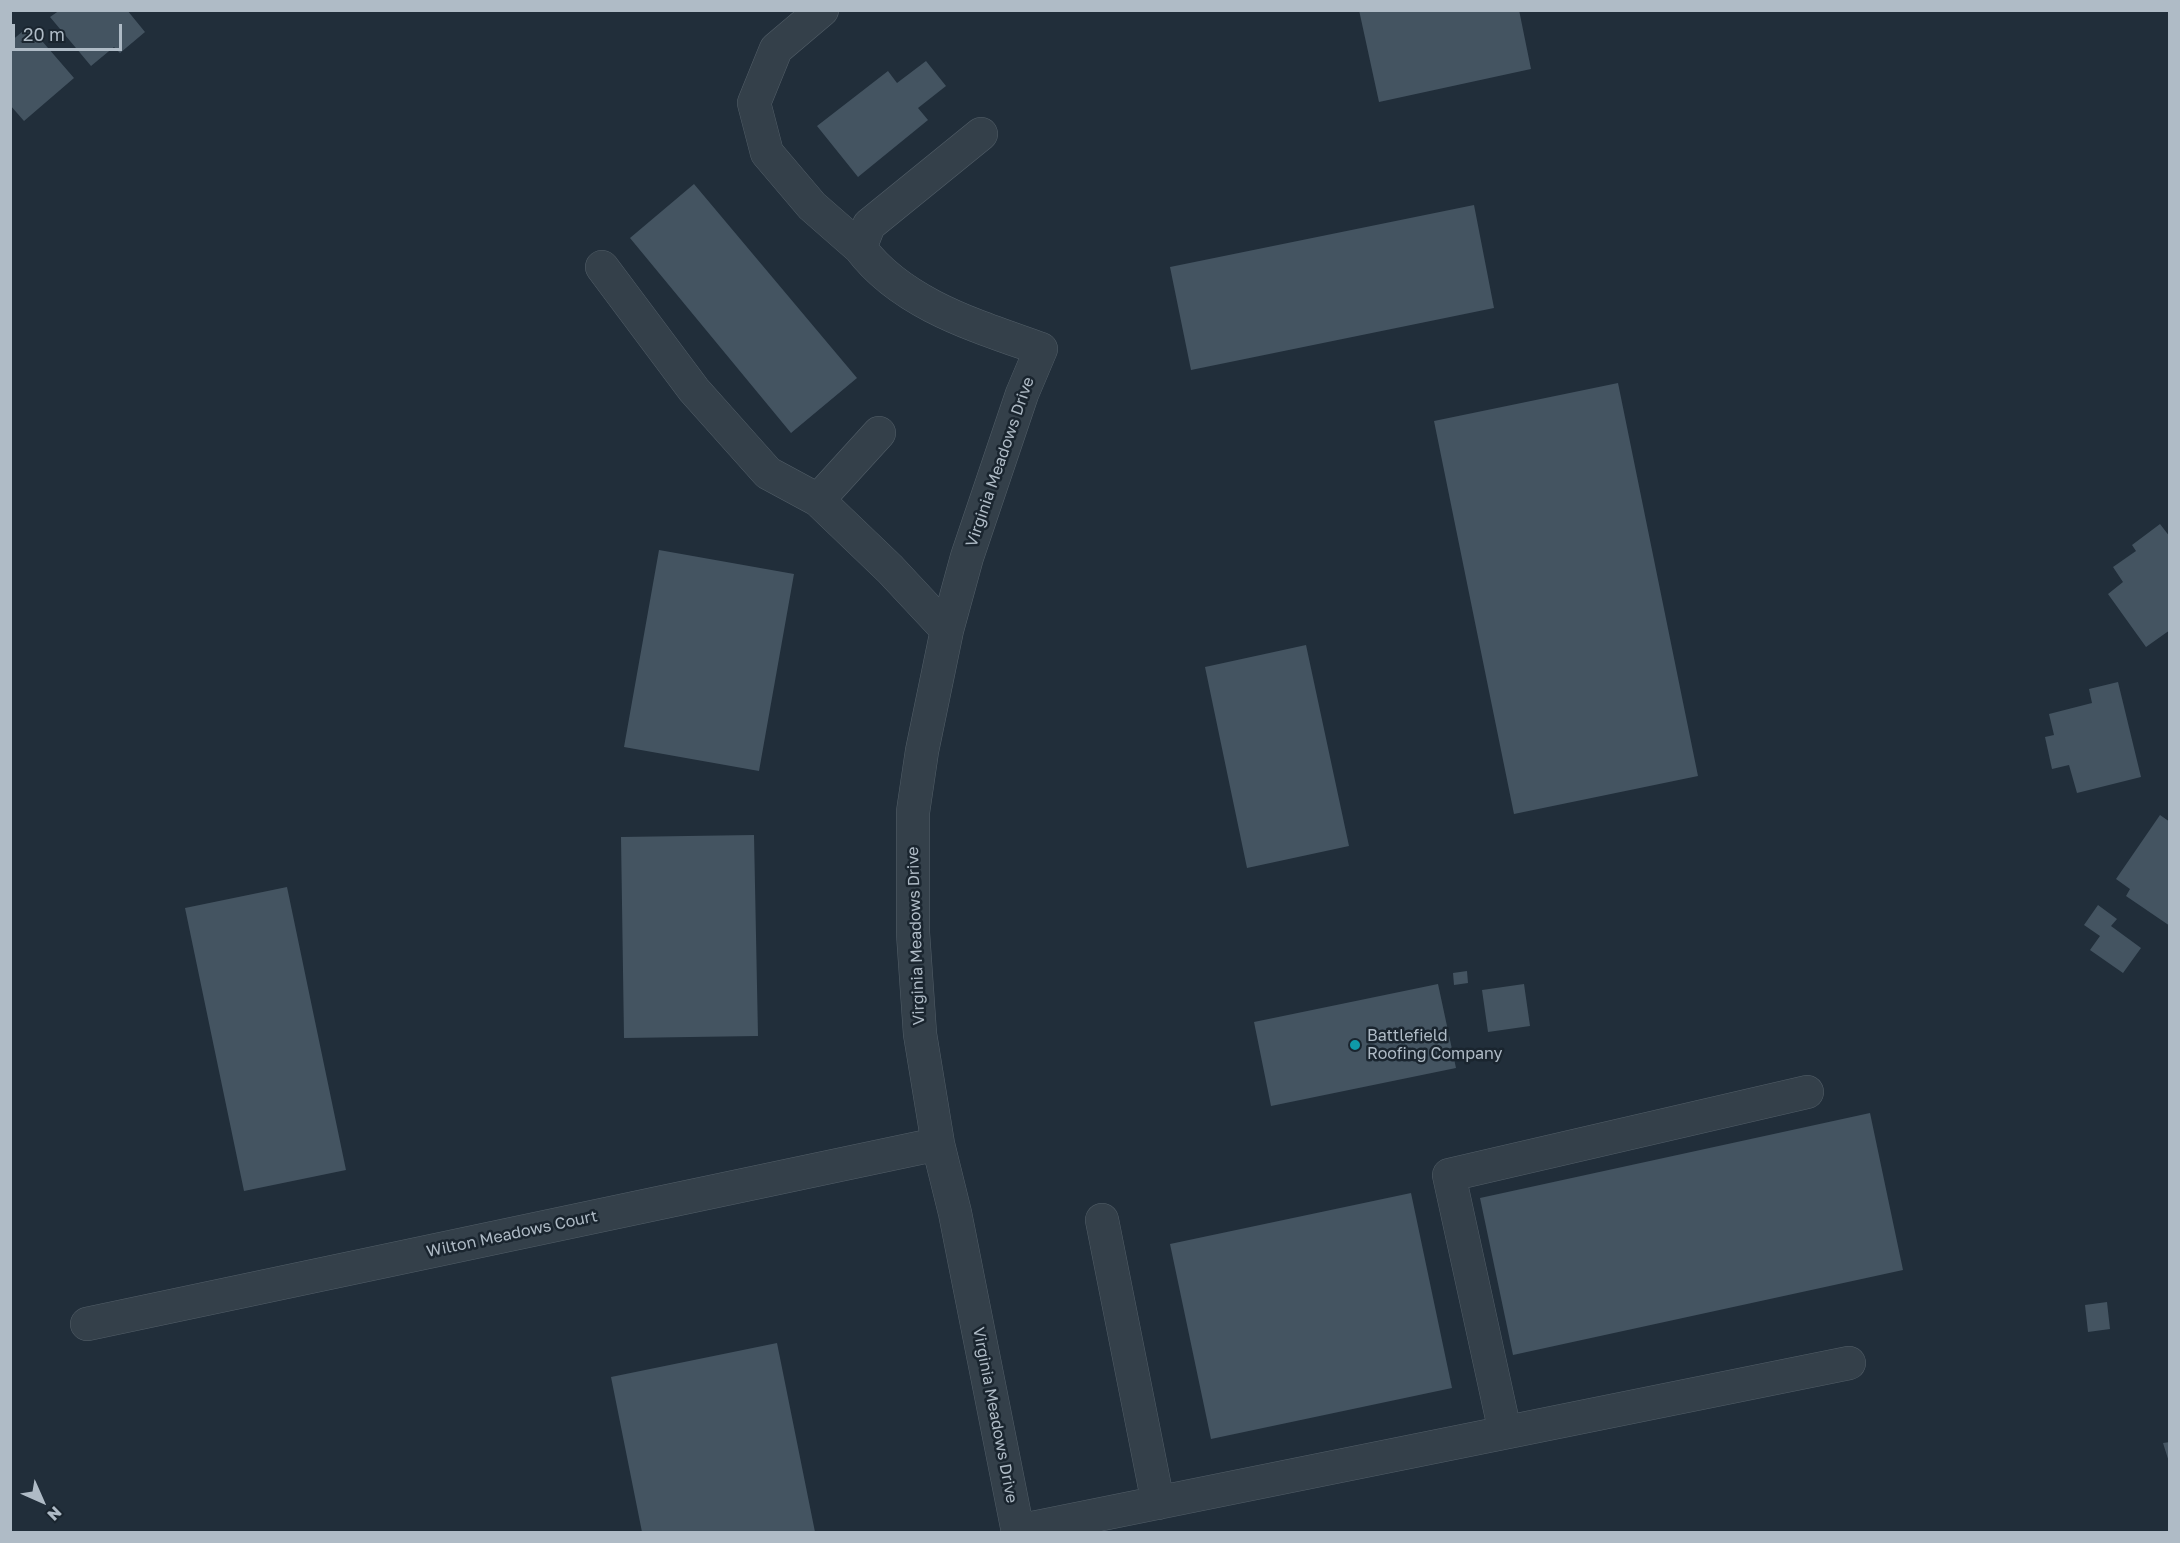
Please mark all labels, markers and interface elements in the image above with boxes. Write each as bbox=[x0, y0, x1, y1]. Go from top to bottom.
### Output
scale bar bbox=[15, 12, 124, 50]
text: 20 m bbox=[23, 23, 65, 45]
street label: Virginia Meadows Drive bbox=[962, 374, 1038, 550]
street label: Virginia Meadows Drive bbox=[903, 846, 929, 1026]
place label: Battlefield Roofing Company bbox=[1367, 1026, 1503, 1064]
marker: Battlefield Roofing Company bbox=[1348, 1038, 1362, 1052]
street label: Wilton Meadows Court bbox=[425, 1206, 599, 1262]
street label: Virginia Meadows Drive bbox=[969, 1325, 1021, 1505]
north arrow bbox=[12, 1471, 72, 1531]
text: N bbox=[43, 1502, 66, 1525]

